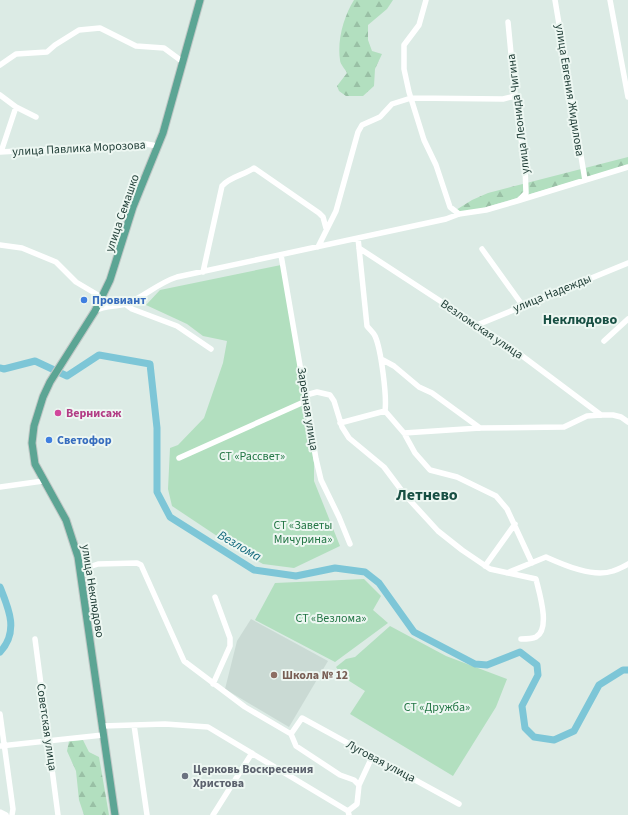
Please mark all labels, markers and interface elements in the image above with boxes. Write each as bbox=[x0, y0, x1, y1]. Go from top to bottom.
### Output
street label: улица Евгения Жидилова bbox=[551, 23, 588, 157]
street label: улица Леонида Чигина bbox=[503, 53, 534, 175]
street label: улица Павлика Морозова bbox=[12, 137, 146, 160]
street label: улица Семашко bbox=[101, 172, 144, 254]
street label: улица Надежды bbox=[511, 270, 594, 317]
place label: Провиант bbox=[92, 292, 146, 309]
marker: Провиант bbox=[79, 295, 89, 305]
street label: Везломская улица bbox=[437, 295, 526, 363]
district label: Неклюдово bbox=[543, 310, 617, 330]
street label: Заречная улица bbox=[293, 366, 322, 452]
place label: Вернисаж bbox=[66, 405, 122, 422]
marker: Вернисаж bbox=[53, 408, 63, 418]
place label: Светофор bbox=[57, 432, 112, 449]
marker: Светофор bbox=[44, 435, 54, 445]
park label: СТ «Рассвет» bbox=[219, 448, 285, 465]
district label: Летнево bbox=[395, 484, 458, 506]
park label: СТ «Заветы Мичурина» bbox=[274, 517, 332, 548]
water label: Везлома bbox=[214, 526, 265, 566]
street label: улица Неклюдово bbox=[77, 543, 108, 639]
park label: СТ «Везлома» bbox=[296, 610, 366, 627]
place label: Школа № 12 bbox=[282, 667, 348, 684]
marker: Школа № 12 bbox=[269, 670, 279, 680]
street label: Советская улица bbox=[32, 682, 61, 772]
park label: СТ «Дружба» bbox=[404, 699, 470, 716]
street label: Луговая улица bbox=[343, 736, 418, 787]
place label: Церковь Воскресения Христова bbox=[193, 761, 313, 792]
marker: Церковь Воскресения Христова bbox=[180, 771, 190, 781]

